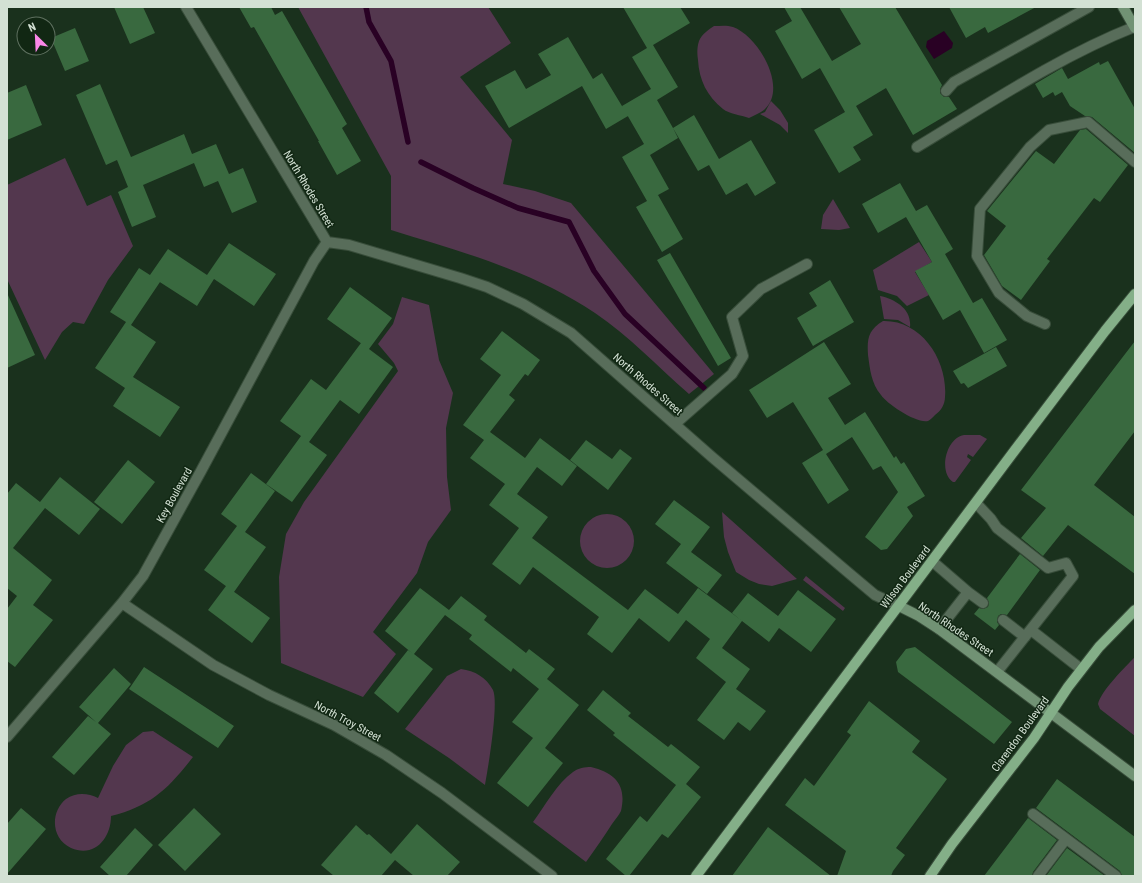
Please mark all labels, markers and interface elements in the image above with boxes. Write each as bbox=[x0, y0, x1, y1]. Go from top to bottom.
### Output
north arrow bbox=[16, 16, 56, 56]
text: N bbox=[26, 20, 38, 35]
street label: North Rhodes Street bbox=[280, 148, 337, 230]
street label: North Rhodes Street bbox=[610, 351, 685, 418]
street label: Key Boulevard bbox=[154, 465, 195, 525]
street label: Wilson Boulevard bbox=[878, 543, 933, 611]
street label: North Rhodes Street bbox=[916, 600, 996, 659]
street label: Clarendon Boulevard bbox=[989, 694, 1052, 774]
street label: North Troy Street bbox=[312, 698, 383, 744]

